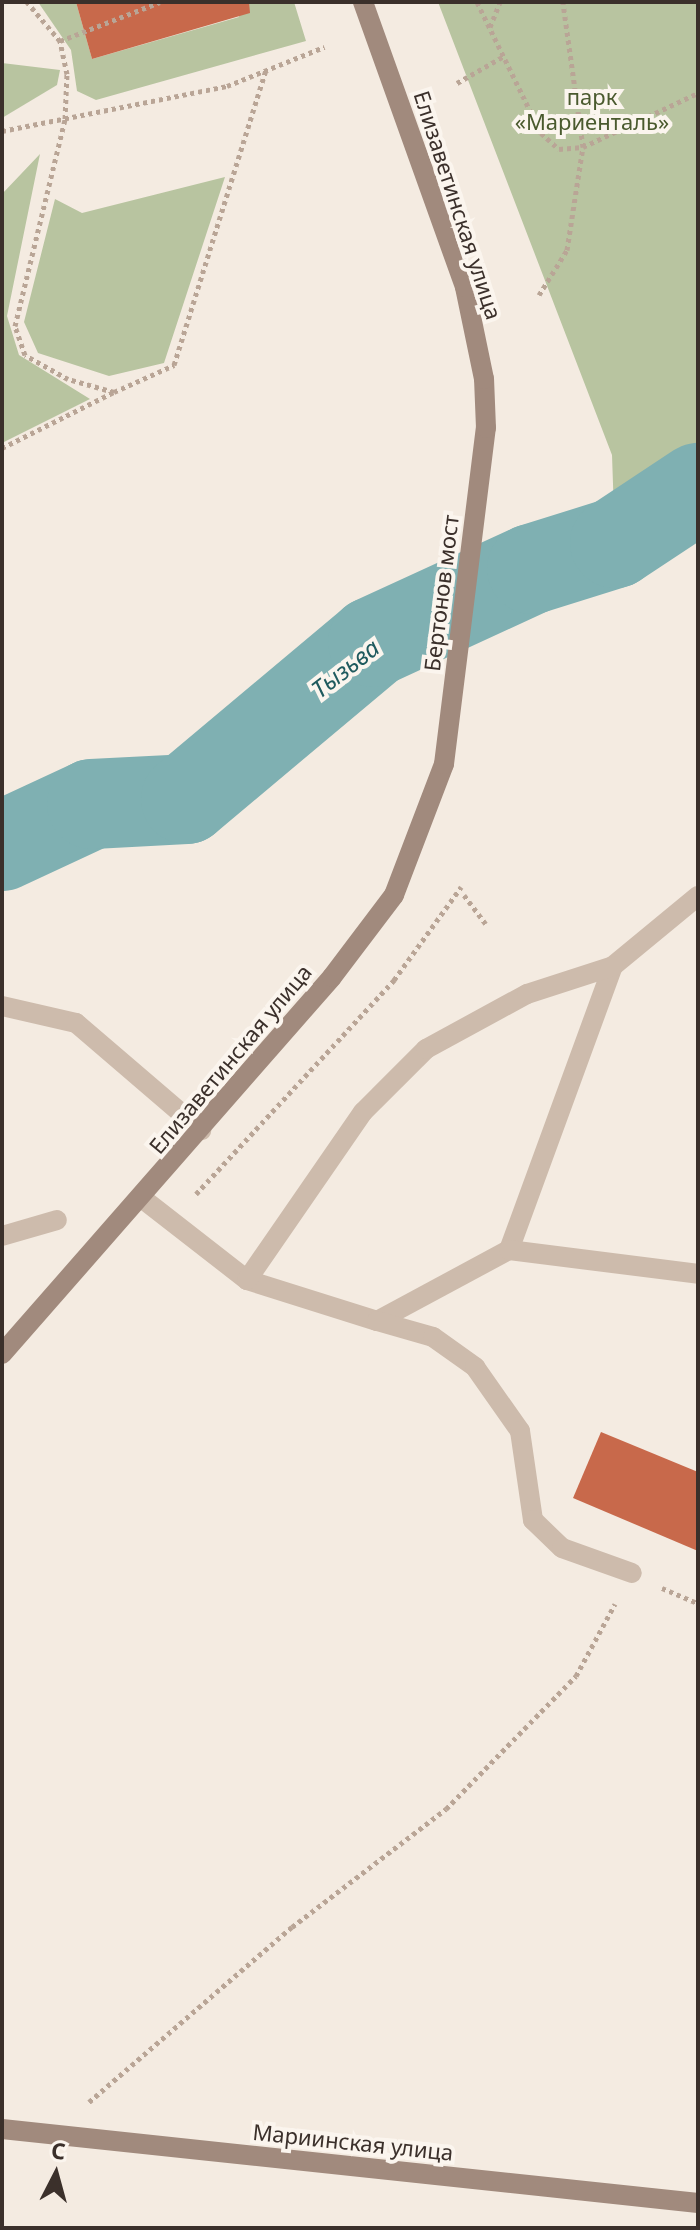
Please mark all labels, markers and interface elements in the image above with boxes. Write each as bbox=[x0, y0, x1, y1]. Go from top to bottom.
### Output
park label: парк «Мариенталь» bbox=[515, 83, 669, 134]
street label: Елизаветинская улица bbox=[409, 87, 507, 323]
street label: Бертонов мост bbox=[418, 513, 464, 673]
water label: Тызьва bbox=[305, 633, 385, 703]
street label: Елизаветинская улица bbox=[143, 959, 317, 1159]
street label: Мариинская улица bbox=[251, 2118, 455, 2166]
north arrow bbox=[16, 2134, 96, 2214]
text: С bbox=[50, 2134, 67, 2166]

